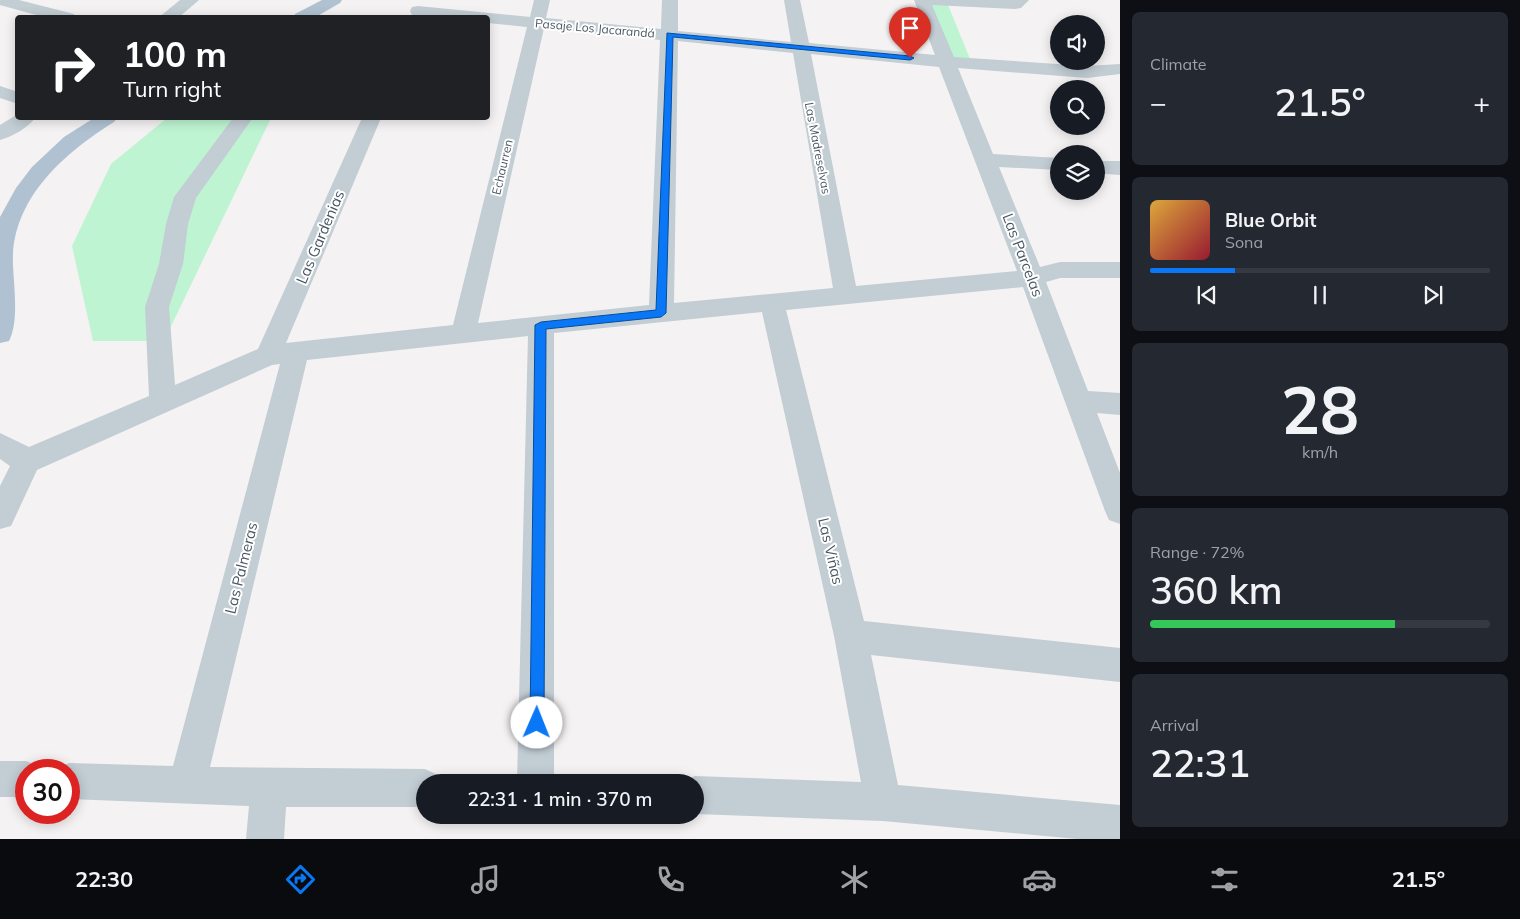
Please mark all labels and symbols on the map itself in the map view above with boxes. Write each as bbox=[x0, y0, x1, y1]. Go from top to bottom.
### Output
pin bbox=[889, 7, 931, 58]
street label: Pasaje Los Jacarandá bbox=[535, 15, 655, 41]
street label: Las Madreselvas bbox=[802, 101, 834, 195]
street label: Echaurren bbox=[488, 138, 516, 196]
street label: Las Gardenias bbox=[292, 187, 348, 287]
street label: Las Parcelas bbox=[998, 211, 1048, 299]
street label: Las Viñas bbox=[814, 516, 848, 586]
street label: Las Palmeras bbox=[220, 520, 262, 616]
position arrow bbox=[510, 696, 562, 748]
speed limit sign: 30 bbox=[15, 759, 80, 824]

